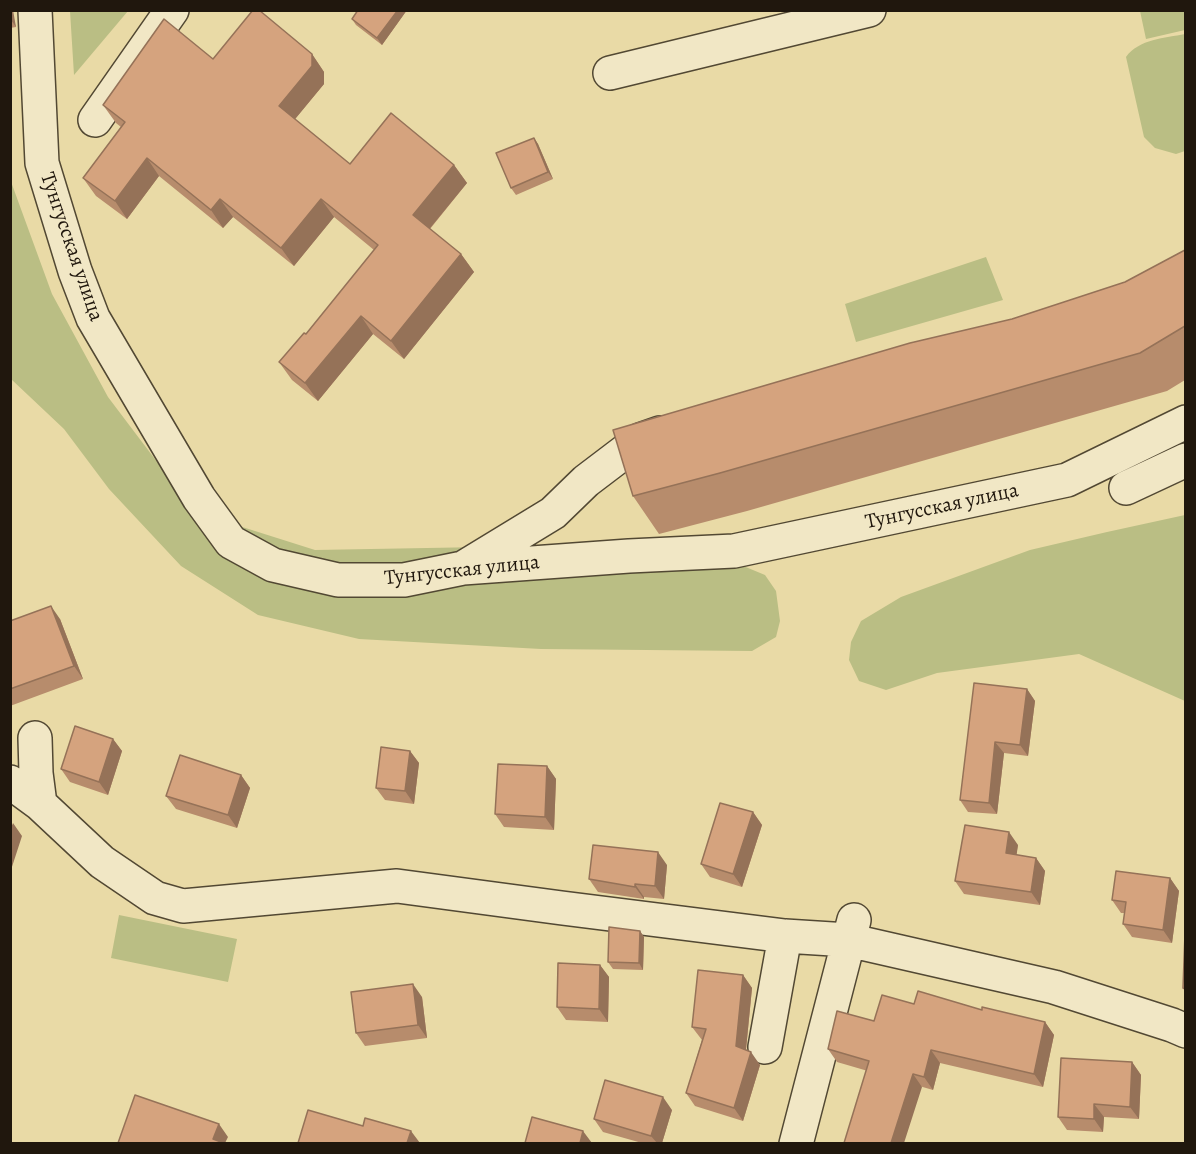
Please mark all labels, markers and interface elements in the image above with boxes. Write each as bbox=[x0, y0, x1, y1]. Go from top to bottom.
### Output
street label: Тунгусская улица bbox=[34, 169, 108, 325]
street label: Тунгусская улица bbox=[863, 478, 1021, 536]
street label: Тунгусская улица bbox=[383, 550, 541, 592]

